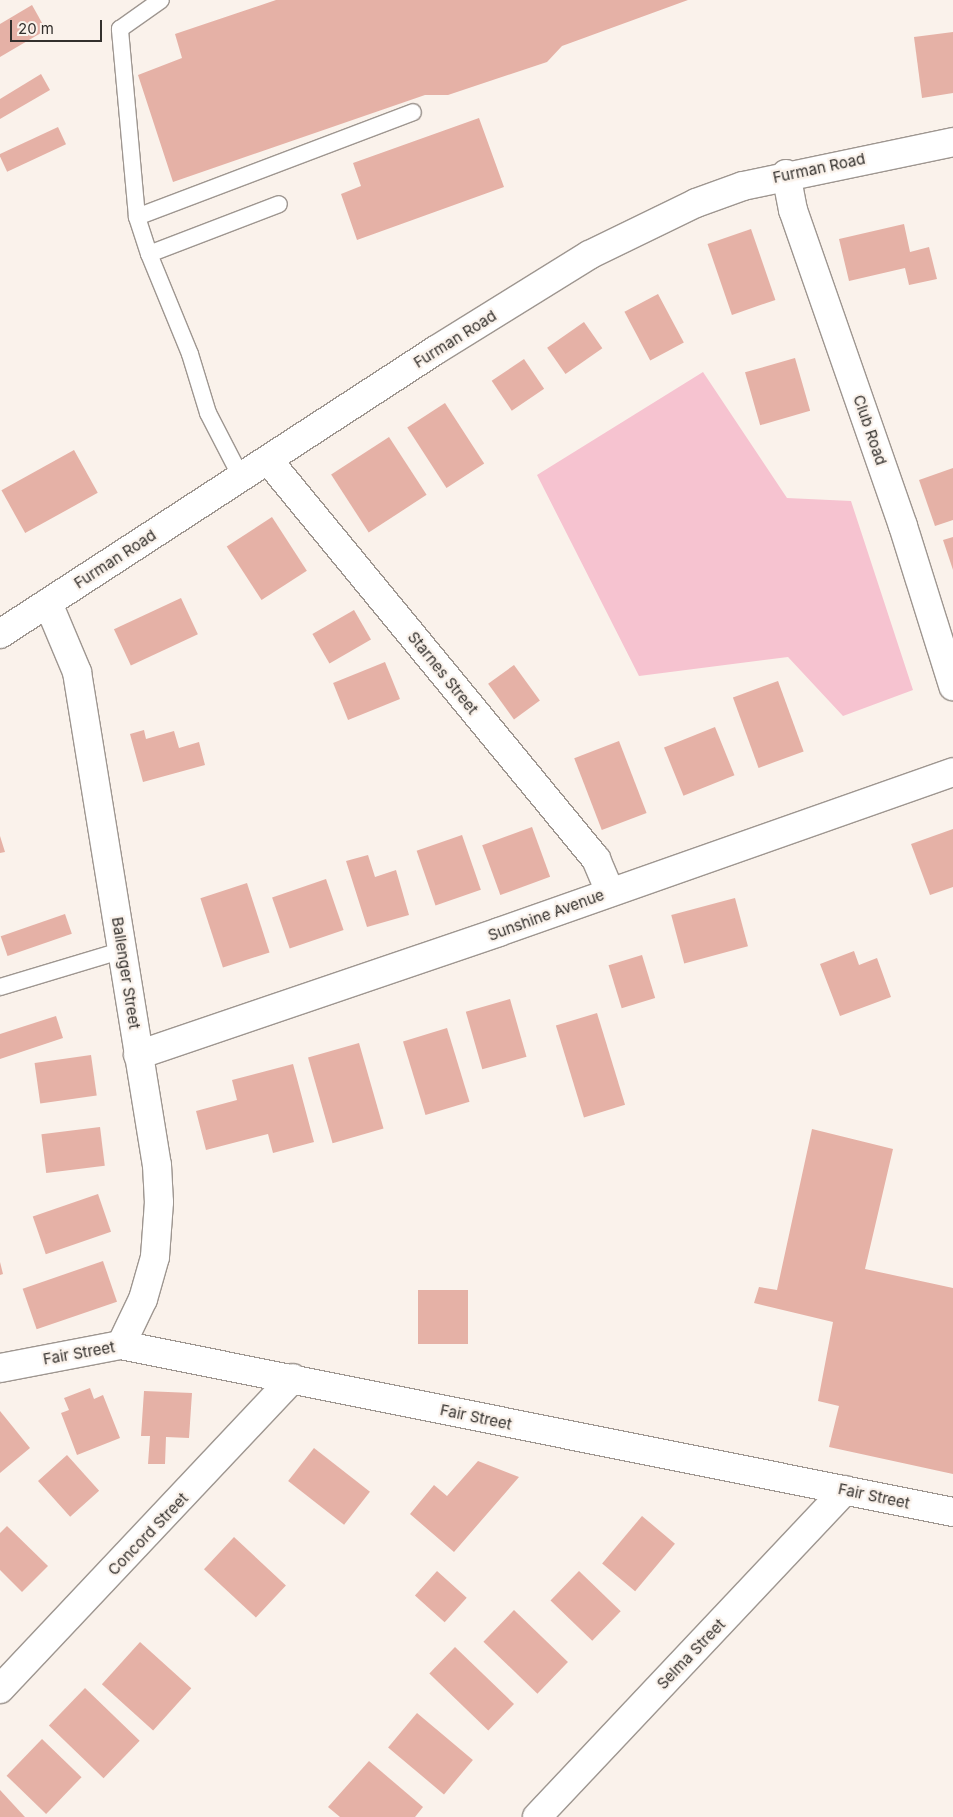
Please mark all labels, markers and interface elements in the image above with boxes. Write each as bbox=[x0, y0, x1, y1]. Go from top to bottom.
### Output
scale bar bbox=[12, 10, 105, 42]
text: 20 m bbox=[18, 19, 54, 38]
street label: Furman Road bbox=[771, 149, 867, 187]
street label: Furman Road bbox=[410, 306, 500, 372]
street label: Club Road bbox=[850, 393, 890, 467]
street label: Furman Road bbox=[71, 526, 159, 592]
street label: Starnes Street bbox=[404, 628, 482, 718]
street label: Sunshine Avenue bbox=[485, 886, 607, 944]
street label: Ballenger Street bbox=[108, 916, 144, 1030]
street label: Fair Street bbox=[42, 1338, 116, 1368]
street label: Fair Street bbox=[439, 1401, 513, 1433]
street label: Fair Street bbox=[837, 1480, 911, 1512]
street label: Concord Street bbox=[104, 1489, 192, 1579]
street label: Selma Street bbox=[653, 1615, 729, 1693]

